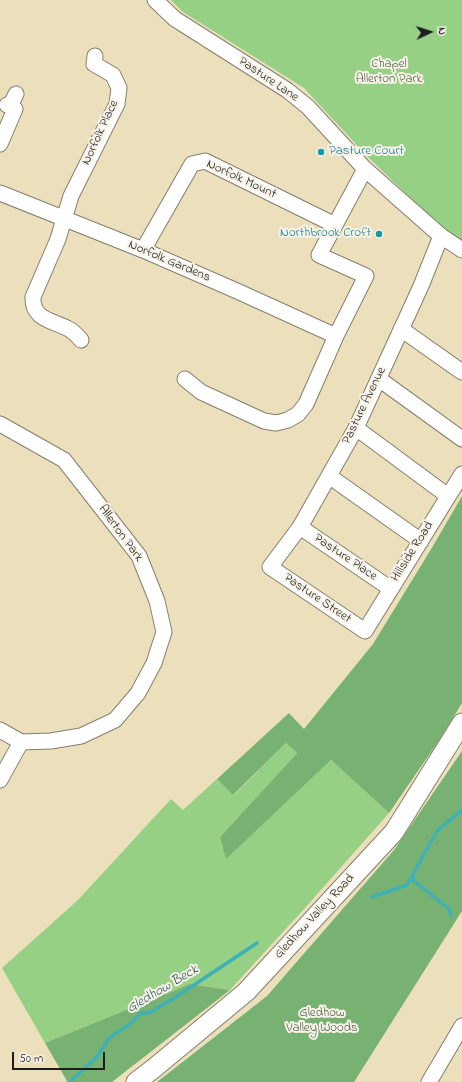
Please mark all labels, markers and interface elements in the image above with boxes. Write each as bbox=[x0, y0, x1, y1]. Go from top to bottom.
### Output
north arrow bbox=[410, 12, 450, 52]
text: N bbox=[434, 27, 450, 35]
street label: Pasture Lane bbox=[235, 54, 301, 106]
park label: Chapel Allerton Park bbox=[356, 57, 422, 88]
street label: Norfolk Place bbox=[79, 98, 123, 168]
place label: Pasture Court bbox=[329, 144, 404, 160]
marker: Pasture Court bbox=[316, 147, 326, 157]
street label: Norfolk Mount bbox=[204, 157, 278, 203]
place label: Northbrook Croft bbox=[280, 226, 371, 242]
marker: Northbrook Croft bbox=[374, 229, 384, 239]
street label: Norfolk Gardens bbox=[126, 238, 212, 286]
street label: Pasture Avenue bbox=[340, 365, 390, 447]
street label: Allerton Park bbox=[94, 503, 146, 565]
street label: Hillside Road bbox=[388, 519, 438, 585]
street label: Pasture Place bbox=[310, 531, 380, 585]
street label: Pasture Street bbox=[280, 571, 354, 627]
street label: Gledhow Valley Road bbox=[272, 871, 358, 963]
water label: Gledhow Beck bbox=[124, 962, 202, 1018]
park label: Gledhow Valley Woods bbox=[286, 1006, 358, 1037]
scale bar bbox=[14, 1044, 107, 1070]
text: 50 m bbox=[19, 1050, 43, 1068]

